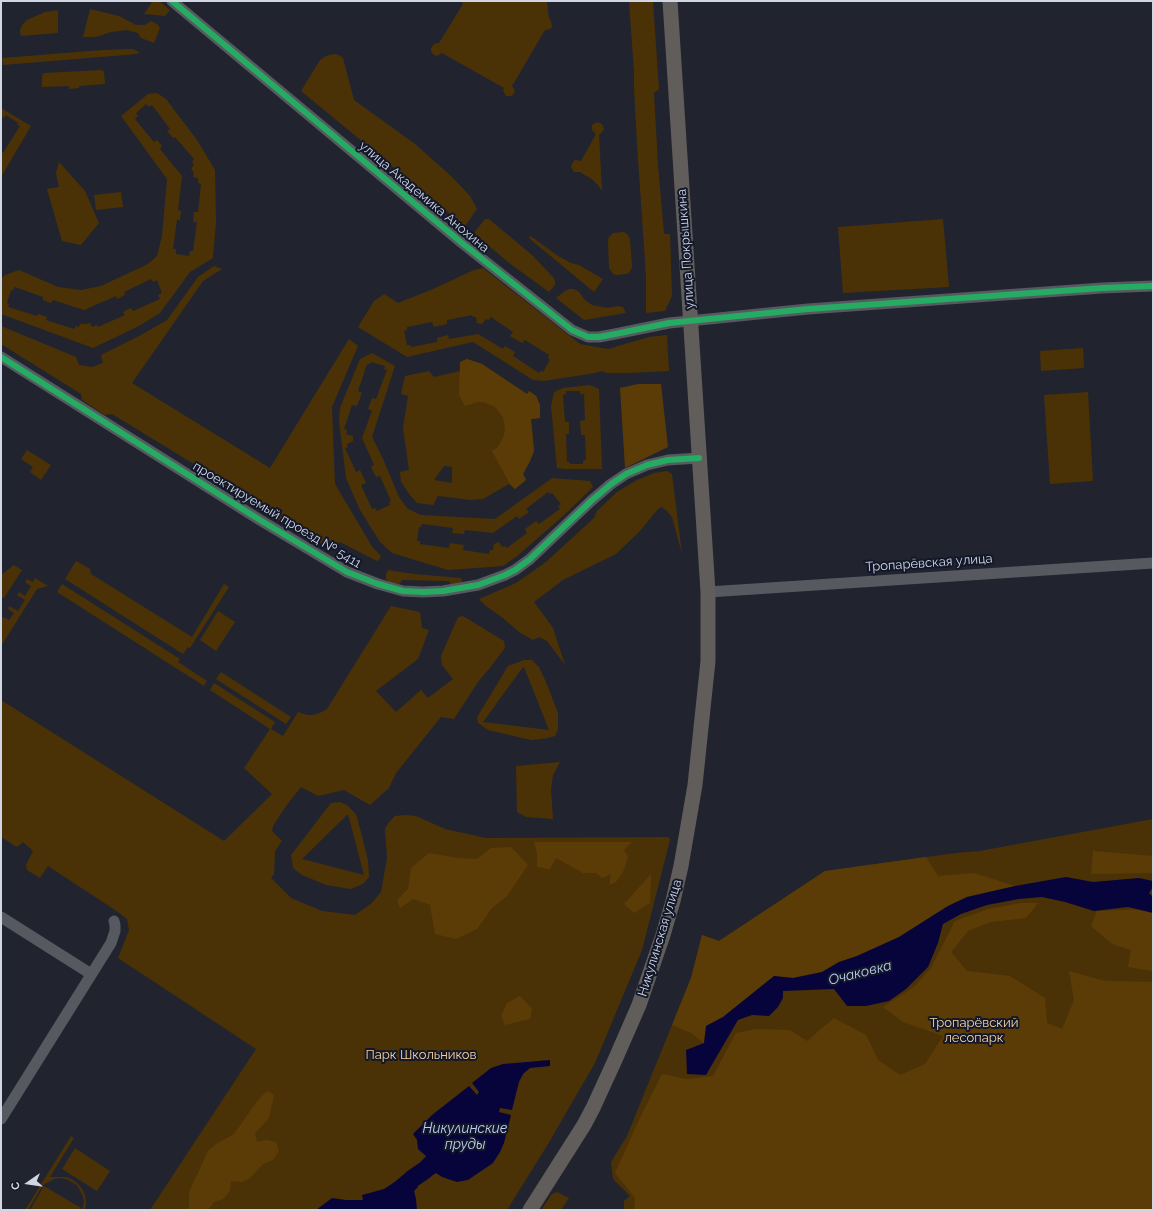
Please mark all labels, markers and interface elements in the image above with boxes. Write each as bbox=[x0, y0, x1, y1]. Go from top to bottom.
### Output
street label: улица Академика Анохина bbox=[356, 138, 492, 256]
street label: улица Покрышкина bbox=[674, 188, 698, 310]
street label: проектируемый проезд № 5411 bbox=[190, 458, 364, 572]
street label: Тропарёвская улица bbox=[865, 551, 993, 575]
street label: Никулинская улица bbox=[635, 878, 685, 998]
water label: Очаковка bbox=[827, 957, 893, 989]
park label: Тропарёвский лесопарк bbox=[930, 1015, 1018, 1046]
park label: Парк Школьников bbox=[365, 1047, 477, 1063]
water label: Никулинские пруды bbox=[423, 1121, 507, 1154]
north arrow bbox=[8, 1163, 48, 1203]
text: С bbox=[9, 1181, 23, 1191]

